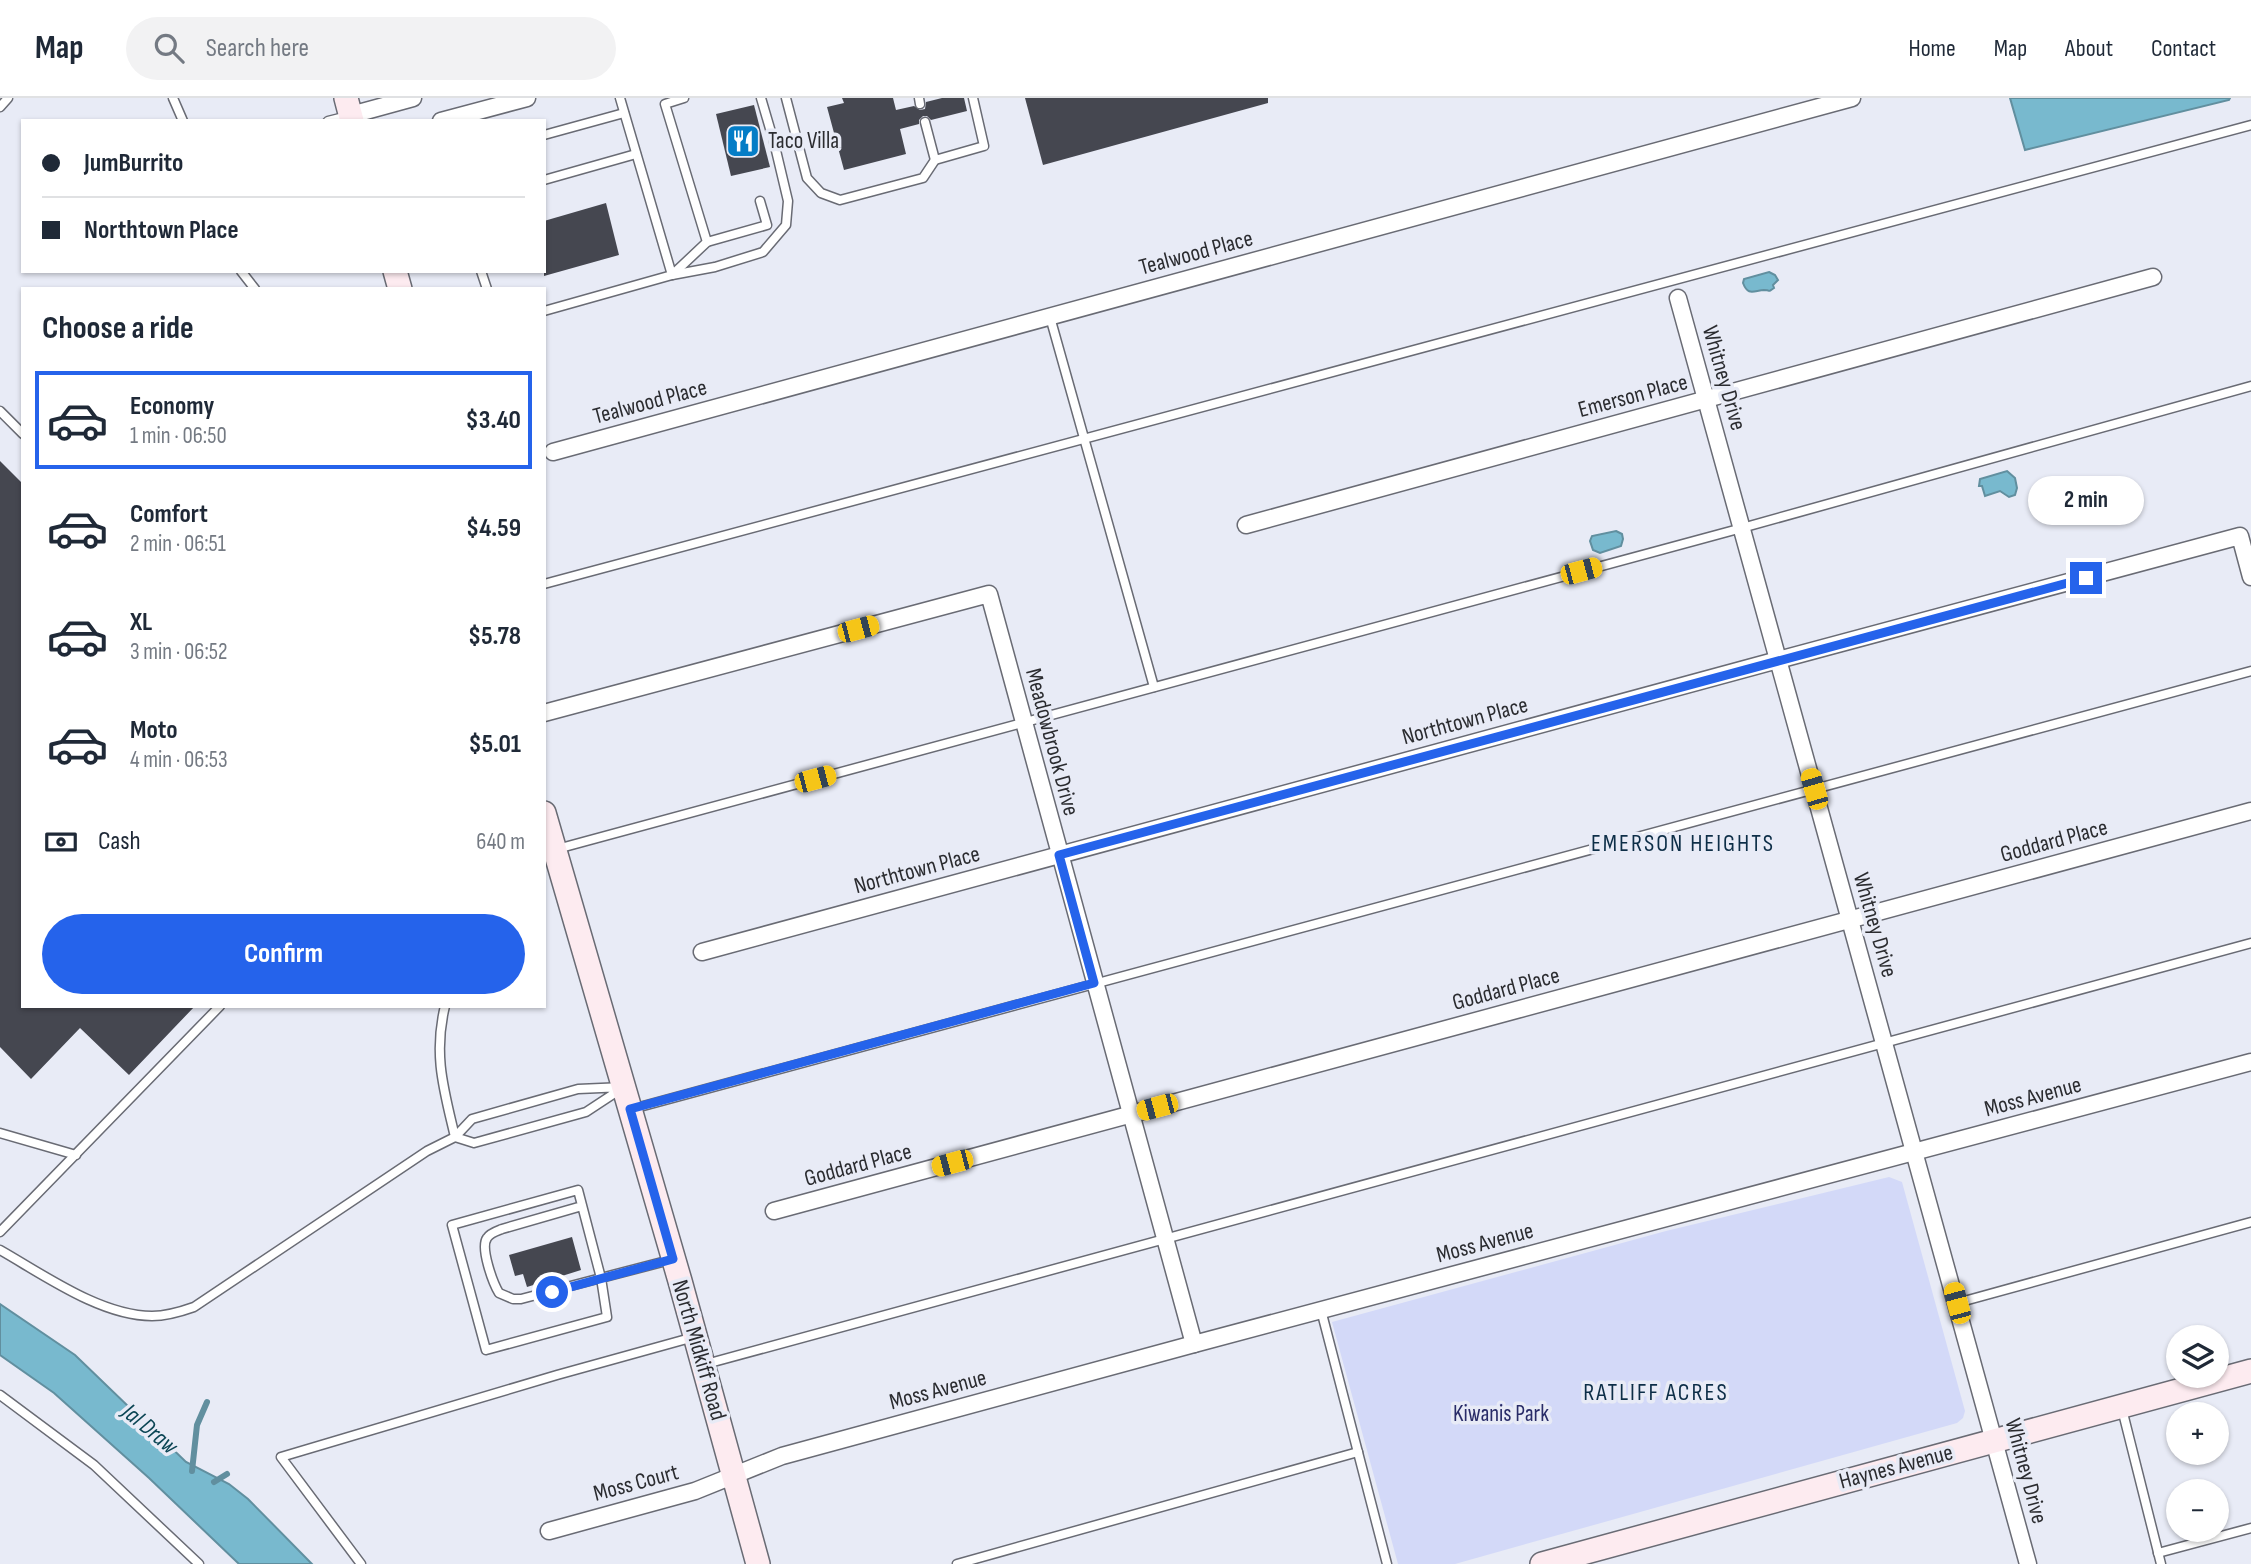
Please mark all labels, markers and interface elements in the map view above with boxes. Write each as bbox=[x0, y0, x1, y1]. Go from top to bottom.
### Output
search box bbox=[126, 17, 616, 80]
text: Map bbox=[35, 28, 84, 68]
icon: search bbox=[150, 29, 188, 67]
text: Search here bbox=[206, 33, 309, 64]
text: Home bbox=[1908, 34, 1956, 63]
text: Map bbox=[1994, 34, 2027, 63]
text: About bbox=[2065, 34, 2113, 63]
text: Contact bbox=[2151, 34, 2216, 63]
restaurant icon: Taco Villa bbox=[724, 122, 762, 160]
place label: Taco Villa bbox=[768, 127, 839, 155]
text: JumBurrito bbox=[84, 148, 183, 179]
text: Northtown Place bbox=[84, 215, 239, 246]
street label: Tealwood Place bbox=[1136, 224, 1256, 282]
text: Choose a ride bbox=[42, 309, 194, 348]
street label: Whitney Drive bbox=[1696, 322, 1752, 434]
street label: Emerson Place bbox=[1575, 368, 1691, 424]
street label: Tealwood Place bbox=[590, 373, 710, 431]
icon: car bbox=[46, 389, 109, 452]
text: Economy bbox=[130, 391, 214, 422]
text: $3.40 bbox=[466, 405, 521, 436]
text: 1 min · 06:50 bbox=[130, 422, 227, 450]
callout: 2 min bbox=[2028, 476, 2144, 526]
text: 2 min bbox=[2064, 486, 2108, 514]
icon: car bbox=[46, 497, 109, 560]
text: Comfort bbox=[130, 499, 208, 530]
text: $4.59 bbox=[466, 513, 521, 544]
text: 2 min · 06:51 bbox=[130, 530, 226, 558]
car bbox=[1558, 555, 1605, 587]
route end bbox=[2070, 562, 2102, 594]
icon: car bbox=[46, 605, 109, 668]
text: XL bbox=[130, 607, 152, 638]
car bbox=[835, 613, 882, 645]
text: $5.78 bbox=[468, 621, 521, 652]
text: 3 min · 06:52 bbox=[130, 638, 227, 666]
street label: Meadowbrook Drive bbox=[1019, 665, 1085, 819]
street label: Northtown Place bbox=[1399, 691, 1531, 751]
icon: car bbox=[46, 713, 109, 776]
text: Moto bbox=[130, 715, 178, 746]
text: $5.01 bbox=[468, 729, 521, 760]
text: 4 min · 06:53 bbox=[130, 746, 228, 774]
car bbox=[792, 763, 839, 795]
car bbox=[1799, 766, 1830, 812]
street label: Goddard Place bbox=[1997, 813, 2111, 869]
icon: cash bbox=[42, 823, 80, 861]
text: Cash bbox=[98, 826, 141, 857]
text: 640 m bbox=[476, 828, 525, 856]
district label: EMERSON HEIGHTS bbox=[1591, 829, 1775, 858]
street label: Northtown Place bbox=[851, 840, 983, 900]
street label: Whitney Drive bbox=[1847, 869, 1903, 981]
button: Confirm bbox=[42, 914, 525, 994]
street label: Goddard Place bbox=[1449, 961, 1563, 1017]
street label: Moss Avenue bbox=[1981, 1071, 2085, 1123]
car bbox=[1134, 1091, 1181, 1123]
street label: Goddard Place bbox=[801, 1137, 915, 1193]
car bbox=[929, 1147, 976, 1179]
street label: Moss Avenue bbox=[1433, 1217, 1537, 1269]
route start bbox=[536, 1276, 568, 1308]
street label: North Midkiff Road bbox=[666, 1277, 732, 1423]
car bbox=[1942, 1280, 1973, 1326]
map controls bbox=[2166, 1325, 2229, 1542]
button: layers bbox=[2166, 1325, 2229, 1388]
street label: Moss Avenue bbox=[886, 1364, 990, 1416]
district label: RATLIFF ACRES bbox=[1583, 1378, 1729, 1407]
water label: Jal Draw bbox=[115, 1396, 184, 1461]
park label: Kiwanis Park bbox=[1453, 1400, 1549, 1428]
button: + bbox=[2166, 1402, 2229, 1465]
street label: Whitney Drive bbox=[1999, 1415, 2053, 1527]
street label: Haynes Avenue bbox=[1836, 1438, 1956, 1496]
street label: Moss Court bbox=[590, 1458, 682, 1508]
button: − bbox=[2166, 1479, 2229, 1542]

